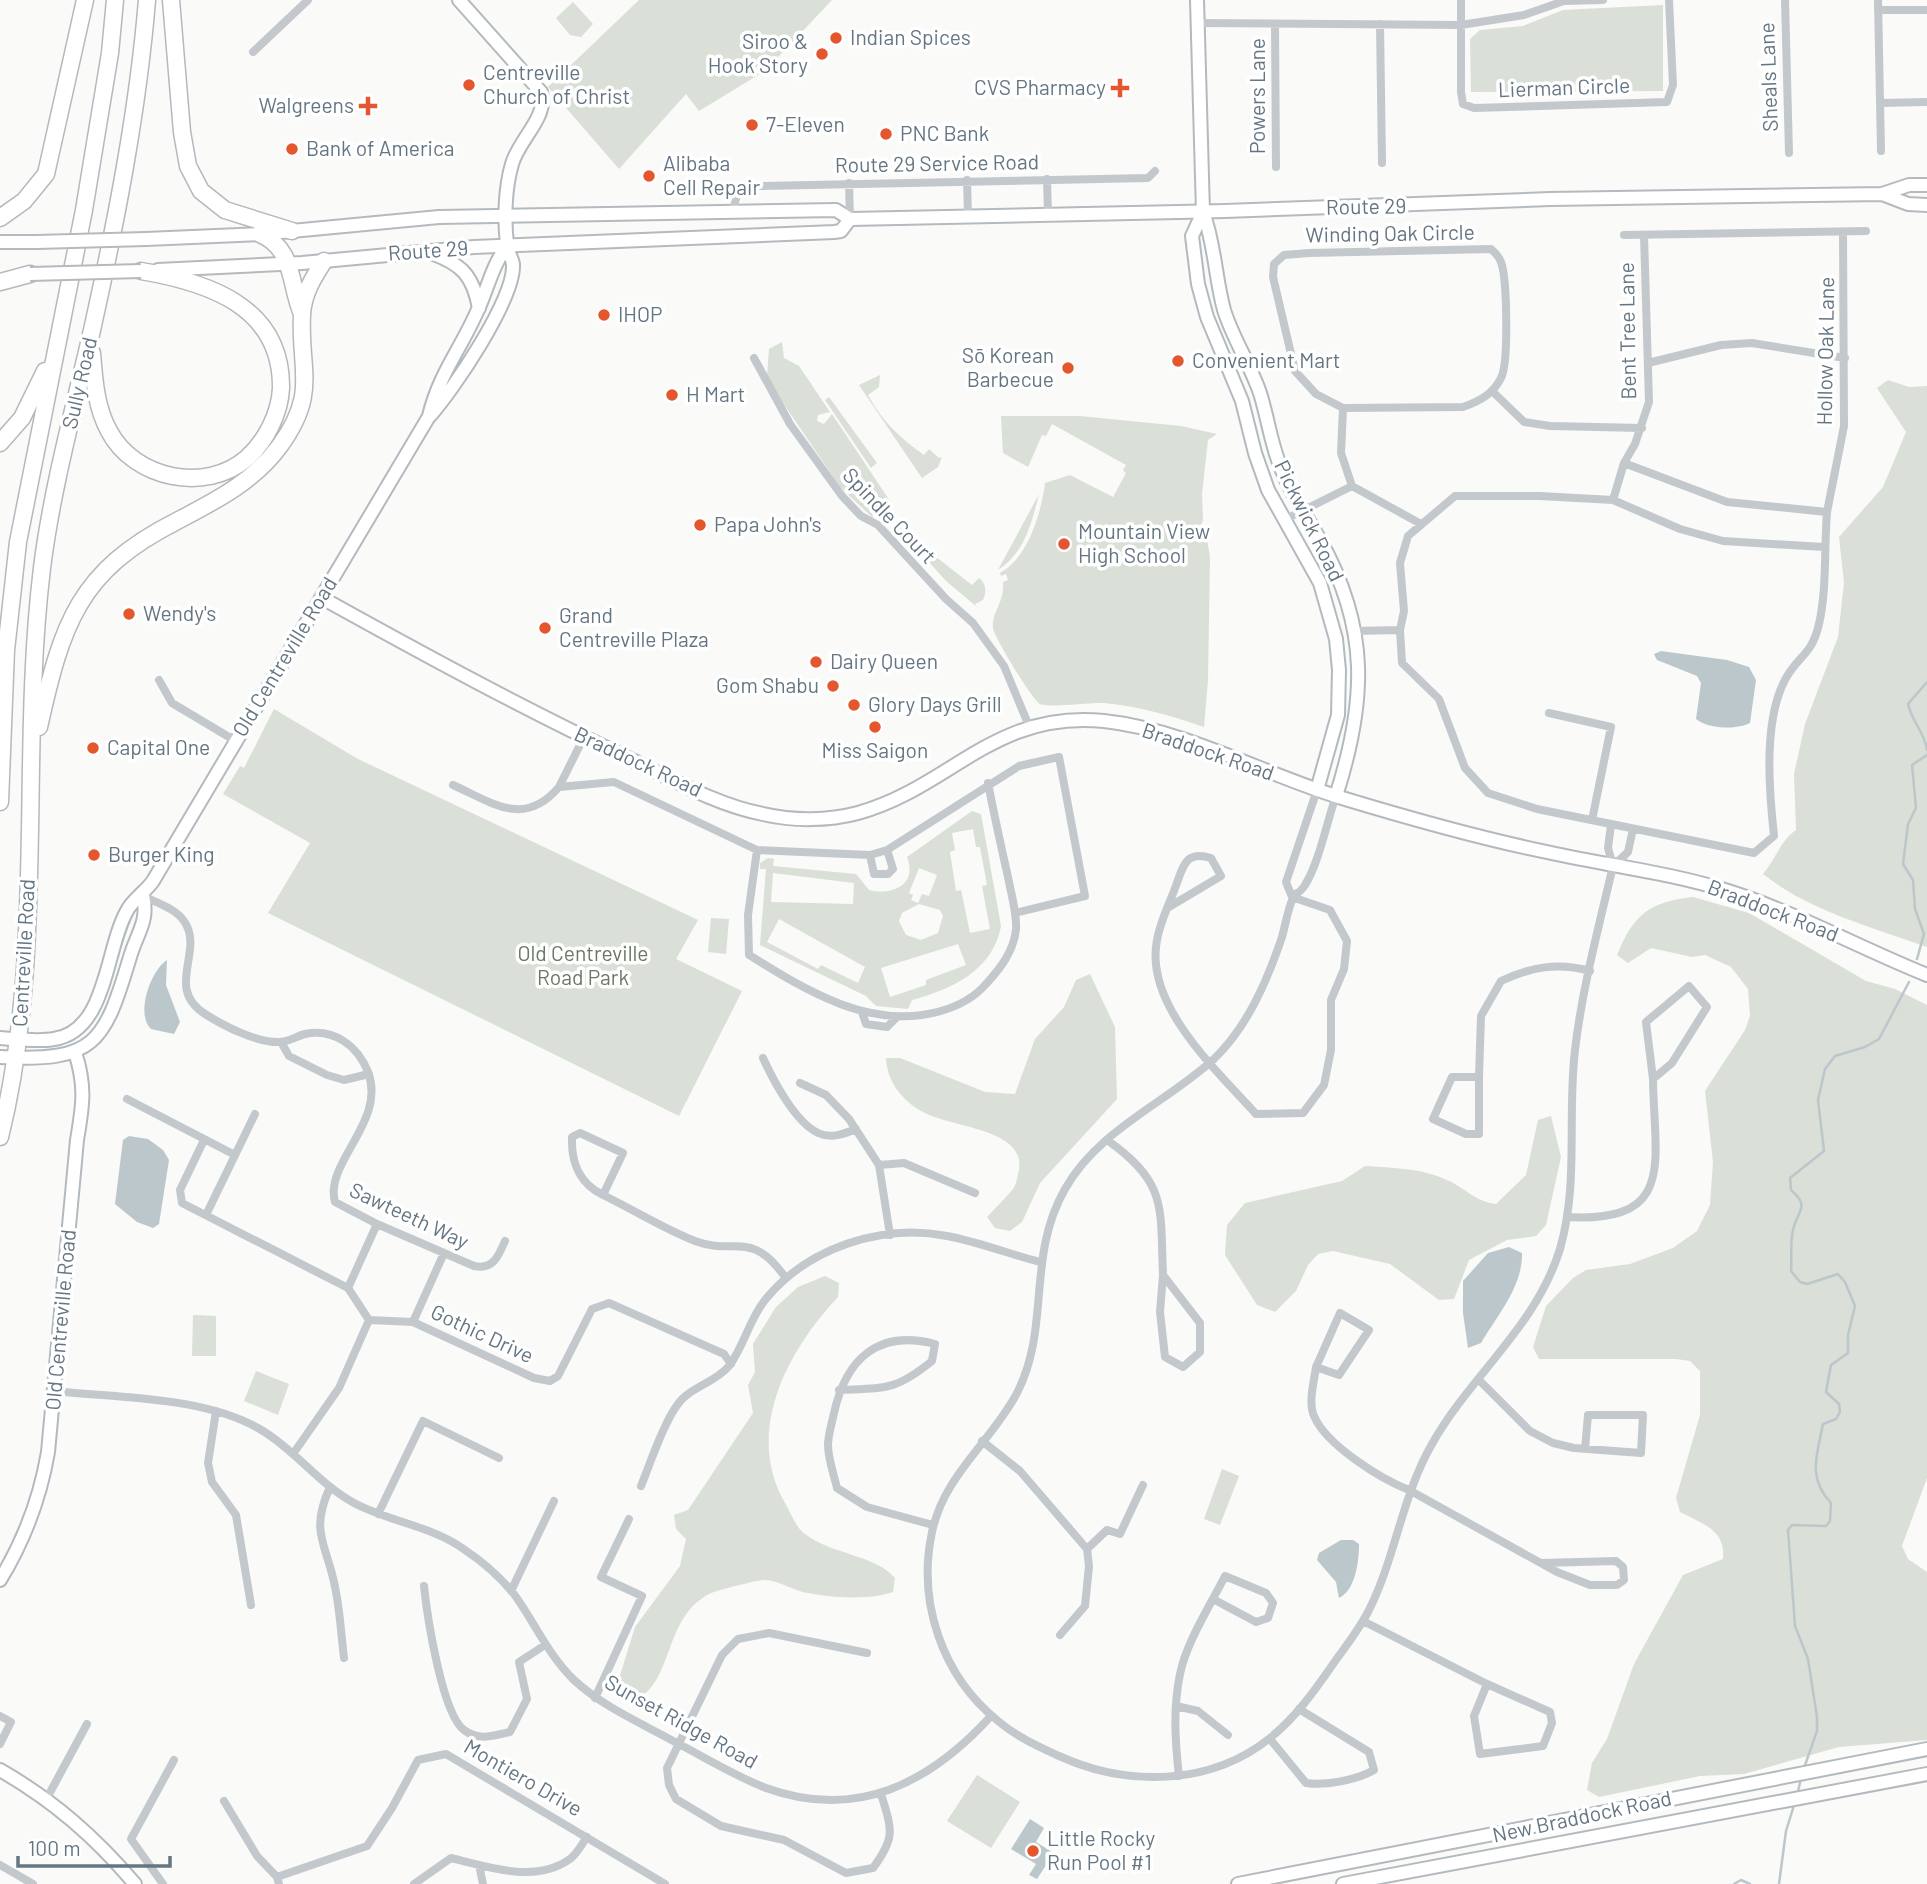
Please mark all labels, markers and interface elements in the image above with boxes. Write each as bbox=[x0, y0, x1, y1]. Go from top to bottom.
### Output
street label: Sheals Lane bbox=[1753, 22, 1782, 132]
place label: Indian Spices bbox=[850, 24, 971, 49]
place label: Siroo & Hook Story bbox=[708, 28, 808, 77]
marker: Indian Spices bbox=[828, 30, 844, 46]
street label: Powers Lane bbox=[1244, 38, 1269, 154]
marker: Siroo & Hook Story bbox=[814, 46, 830, 62]
place label: Centreville Church of Christ bbox=[483, 59, 630, 108]
street label: Lierman Circle bbox=[1497, 72, 1631, 101]
place label: CVS Pharmacy bbox=[974, 74, 1106, 99]
marker: Centreville Church of Christ bbox=[461, 77, 477, 93]
marker: CVS Pharmacy bbox=[1112, 80, 1128, 96]
place label: Walgreens bbox=[258, 92, 354, 117]
marker: Walgreens bbox=[360, 98, 376, 114]
place label: 7-Eleven bbox=[766, 111, 845, 136]
marker: 7-Eleven bbox=[744, 117, 760, 133]
place label: PNC Bank bbox=[900, 120, 989, 145]
marker: PNC Bank bbox=[878, 126, 894, 142]
place label: Bank of America bbox=[306, 135, 455, 160]
marker: Bank of America bbox=[284, 141, 300, 157]
street label: Route 29 Service Road bbox=[835, 148, 1039, 177]
place label: Alibaba Cell Repair bbox=[663, 150, 760, 199]
marker: Alibaba Cell Repair bbox=[641, 168, 657, 184]
street label: Route 29 bbox=[1326, 192, 1406, 219]
street label: Winding Oak Circle bbox=[1305, 219, 1475, 246]
street label: Route 29 bbox=[387, 234, 469, 265]
street label: Bent Tree Lane bbox=[1613, 262, 1640, 400]
street label: Hollow Oak Lane bbox=[1811, 276, 1838, 425]
place label: IHOP bbox=[618, 301, 663, 326]
marker: IHOP bbox=[596, 307, 612, 323]
street label: Sully Road bbox=[56, 334, 101, 431]
place label: Sō Korean Barbecue bbox=[962, 342, 1054, 391]
place label: Convenient Mart bbox=[1192, 347, 1340, 372]
marker: Convenient Mart bbox=[1170, 353, 1186, 369]
marker: Sō Korean Barbecue bbox=[1060, 360, 1076, 376]
place label: H Mart bbox=[686, 381, 745, 406]
marker: H Mart bbox=[664, 387, 680, 403]
street label: Pickwick Road bbox=[1270, 456, 1350, 585]
street label: Spindle Court bbox=[838, 462, 942, 568]
place label: Papa John's bbox=[714, 511, 822, 536]
marker: Papa John's bbox=[692, 517, 708, 533]
place label: Mountain View High School bbox=[1078, 518, 1210, 567]
marker: Mountain View High School bbox=[1056, 536, 1072, 552]
street label: Old Centreville Road bbox=[226, 572, 341, 741]
place label: Wendy's bbox=[143, 600, 216, 625]
place label: Grand Centreville Plaza bbox=[559, 602, 709, 651]
marker: Wendy's bbox=[121, 606, 137, 622]
marker: Grand Centreville Plaza bbox=[537, 620, 553, 636]
place label: Dairy Queen bbox=[830, 648, 938, 673]
marker: Dairy Queen bbox=[808, 654, 824, 670]
place label: Gom Shabu bbox=[716, 672, 819, 697]
marker: Gom Shabu bbox=[825, 678, 841, 694]
place label: Glory Days Grill bbox=[868, 691, 1002, 716]
marker: Glory Days Grill bbox=[846, 697, 862, 713]
street label: Braddock Road bbox=[1139, 716, 1278, 785]
marker: Miss Saigon bbox=[867, 719, 883, 735]
street label: Braddock Road bbox=[571, 720, 706, 801]
place label: Capital One bbox=[107, 734, 210, 759]
place label: Miss Saigon bbox=[822, 737, 928, 762]
marker: Capital One bbox=[85, 740, 101, 756]
place label: Burger King bbox=[108, 841, 215, 866]
marker: Burger King bbox=[86, 847, 102, 863]
street label: Braddock Road bbox=[1705, 873, 1842, 946]
street label: Centreville Road bbox=[6, 878, 39, 1028]
park label: Old Centreville Road Park bbox=[517, 940, 649, 989]
street label: Sawteeth Way bbox=[346, 1176, 473, 1253]
street label: Old Centreville Road bbox=[39, 1228, 80, 1411]
street label: Gothic Drive bbox=[427, 1298, 538, 1367]
street label: Sunset Ridge Road bbox=[601, 1668, 762, 1773]
street label: Montiero Drive bbox=[460, 1733, 587, 1821]
street label: New Braddock Road bbox=[1490, 1784, 1673, 1847]
scale bar bbox=[18, 1825, 170, 1869]
place label: Little Rocky Run Pool #1 bbox=[1047, 1825, 1155, 1874]
text: 100 m bbox=[28, 1835, 81, 1860]
marker: Little Rocky Run Pool #1 bbox=[1025, 1843, 1041, 1859]

